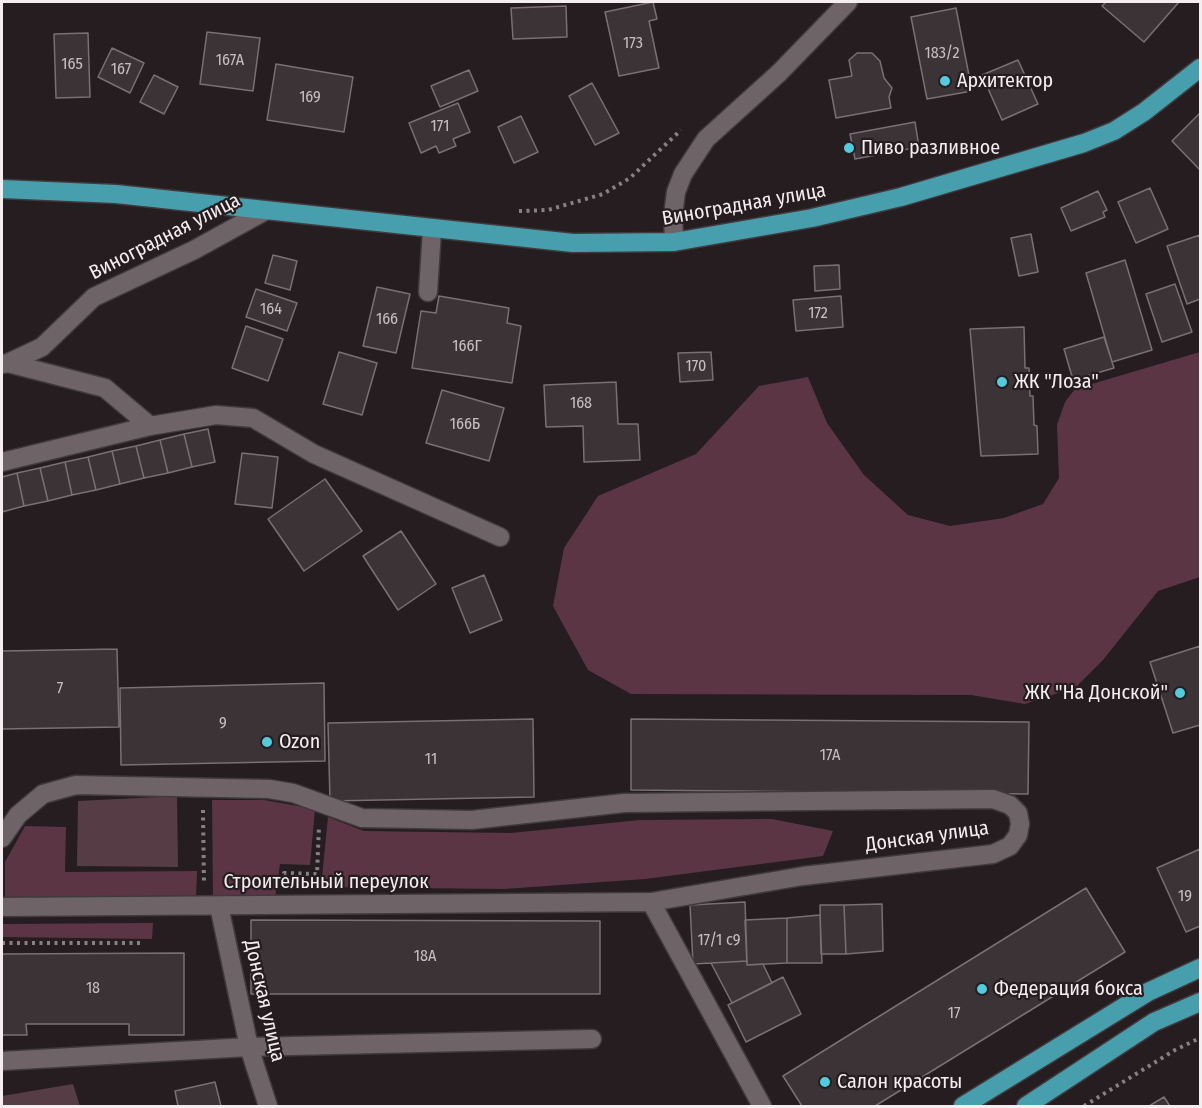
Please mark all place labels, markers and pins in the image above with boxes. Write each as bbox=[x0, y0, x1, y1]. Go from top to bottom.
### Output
place label: Архитектор bbox=[957, 69, 1053, 93]
marker: Архитектор bbox=[938, 74, 952, 88]
place label: Пиво разливное bbox=[861, 136, 1000, 160]
marker: Пиво разливное bbox=[842, 141, 856, 155]
place label: ЖК "Лоза" bbox=[1014, 370, 1099, 394]
marker: ЖК "Лоза" bbox=[995, 375, 1009, 389]
place label: ЖК "На Донской" bbox=[1025, 681, 1168, 705]
marker: ЖК "На Донской" bbox=[1173, 686, 1187, 700]
place label: Ozon bbox=[279, 730, 320, 754]
marker: Ozon bbox=[260, 735, 274, 749]
place label: Федерация бокса bbox=[994, 977, 1143, 1001]
marker: Федерация бокса bbox=[975, 982, 989, 996]
place label: Салон красоты bbox=[837, 1070, 962, 1094]
marker: Салон красоты bbox=[818, 1075, 832, 1089]

